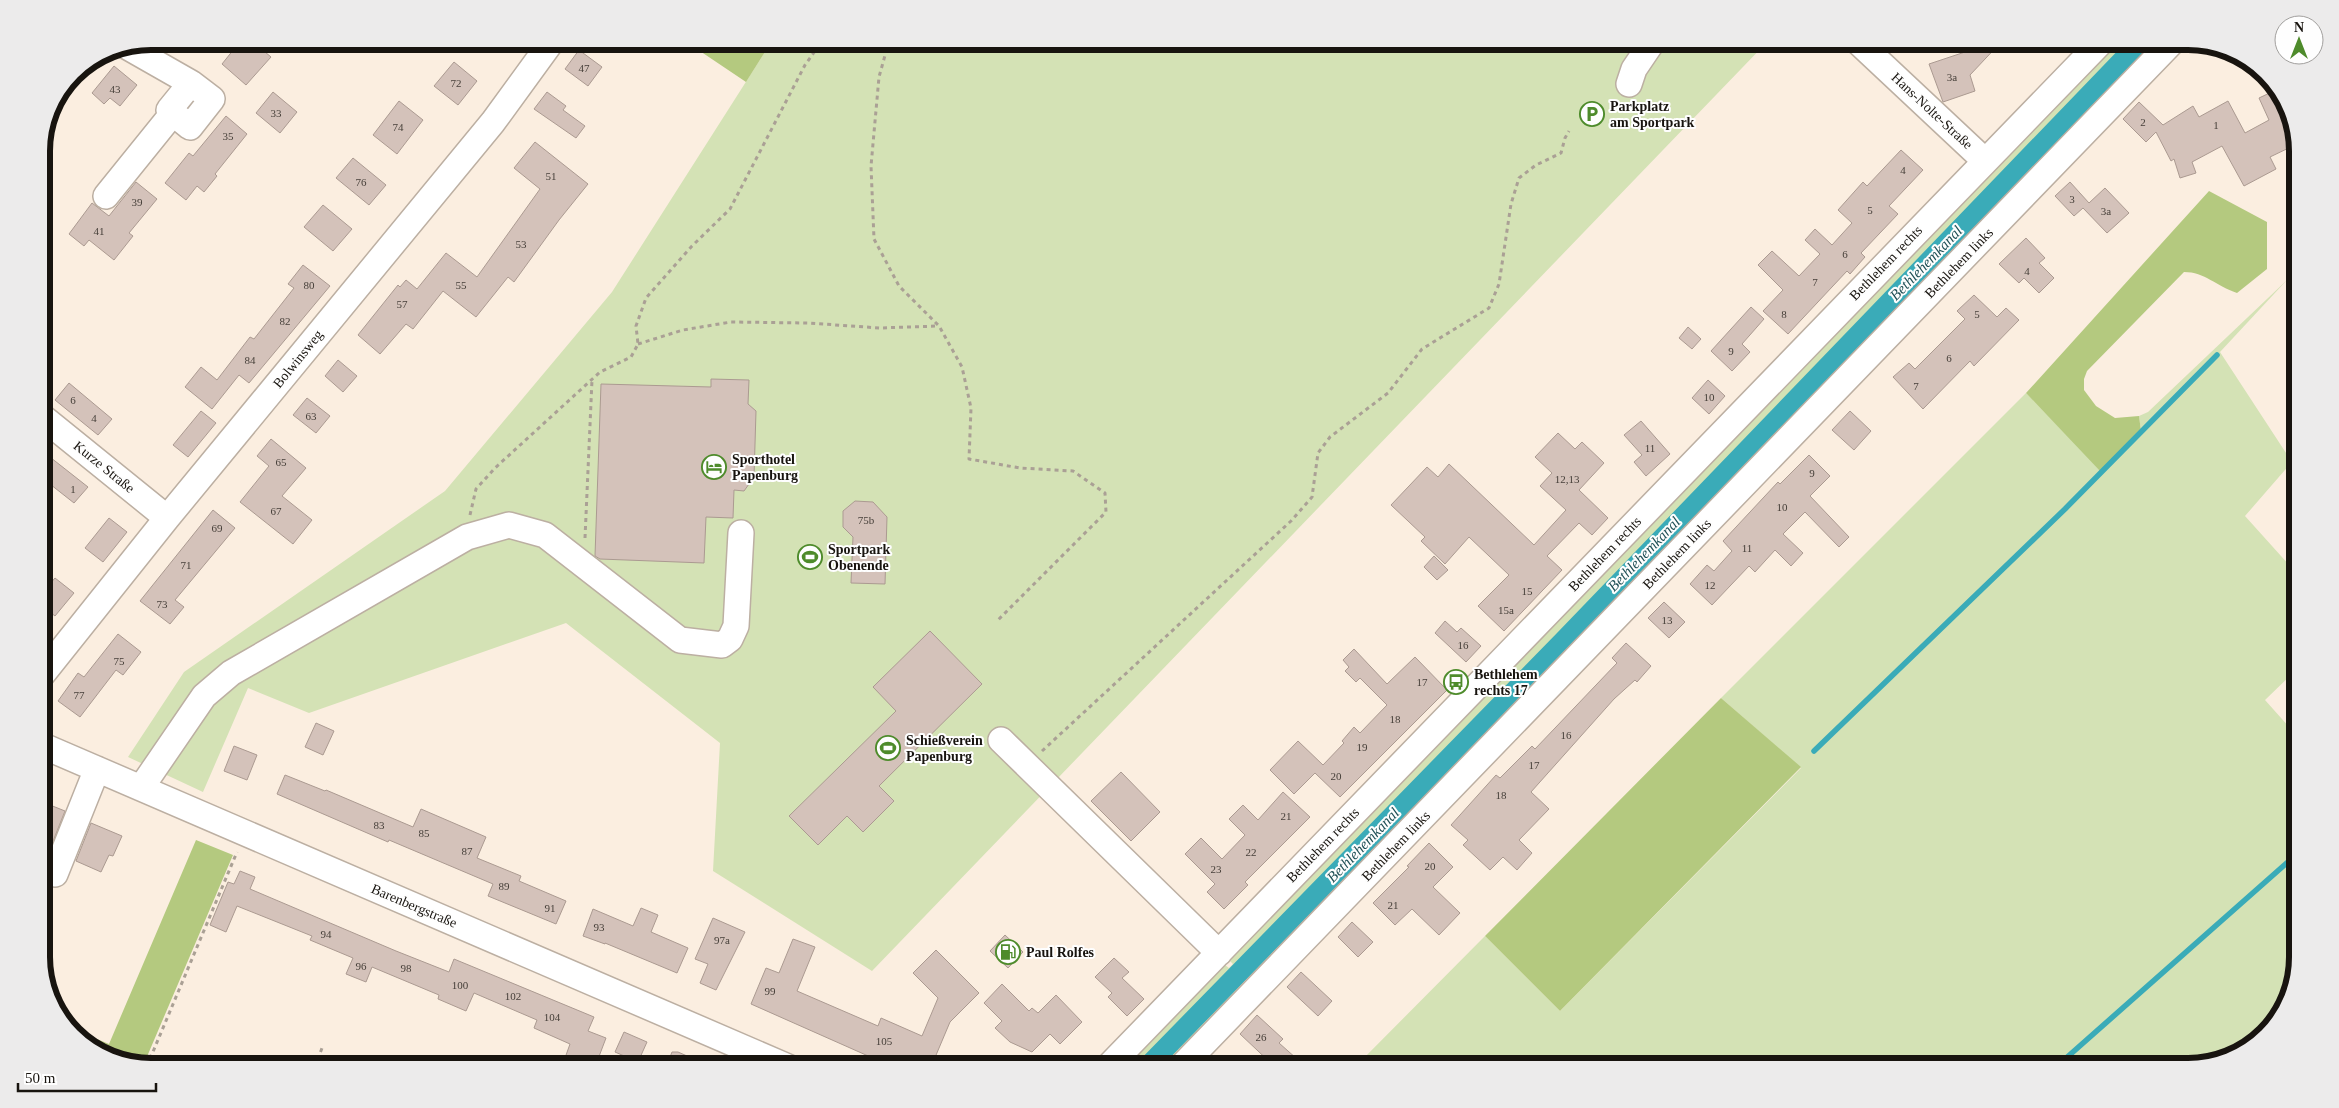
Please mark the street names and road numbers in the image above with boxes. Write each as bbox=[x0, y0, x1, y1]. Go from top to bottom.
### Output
street label: Hans-Nolte-Straße bbox=[1889, 70, 1975, 152]
street label: Bethlehem rechts bbox=[1847, 223, 1925, 303]
street label: Bethlehem links bbox=[1922, 225, 1996, 301]
street label: Bolwinsweg bbox=[270, 327, 326, 391]
street label: Kurze Straße bbox=[71, 438, 137, 496]
street label: Bethlehem rechts bbox=[1566, 514, 1644, 594]
street label: Bethlehem links bbox=[1640, 516, 1714, 592]
street label: Bethlehem rechts bbox=[1284, 805, 1362, 885]
street label: Bethlehem links bbox=[1359, 808, 1433, 884]
street label: Barenbergstraße bbox=[369, 881, 459, 931]

